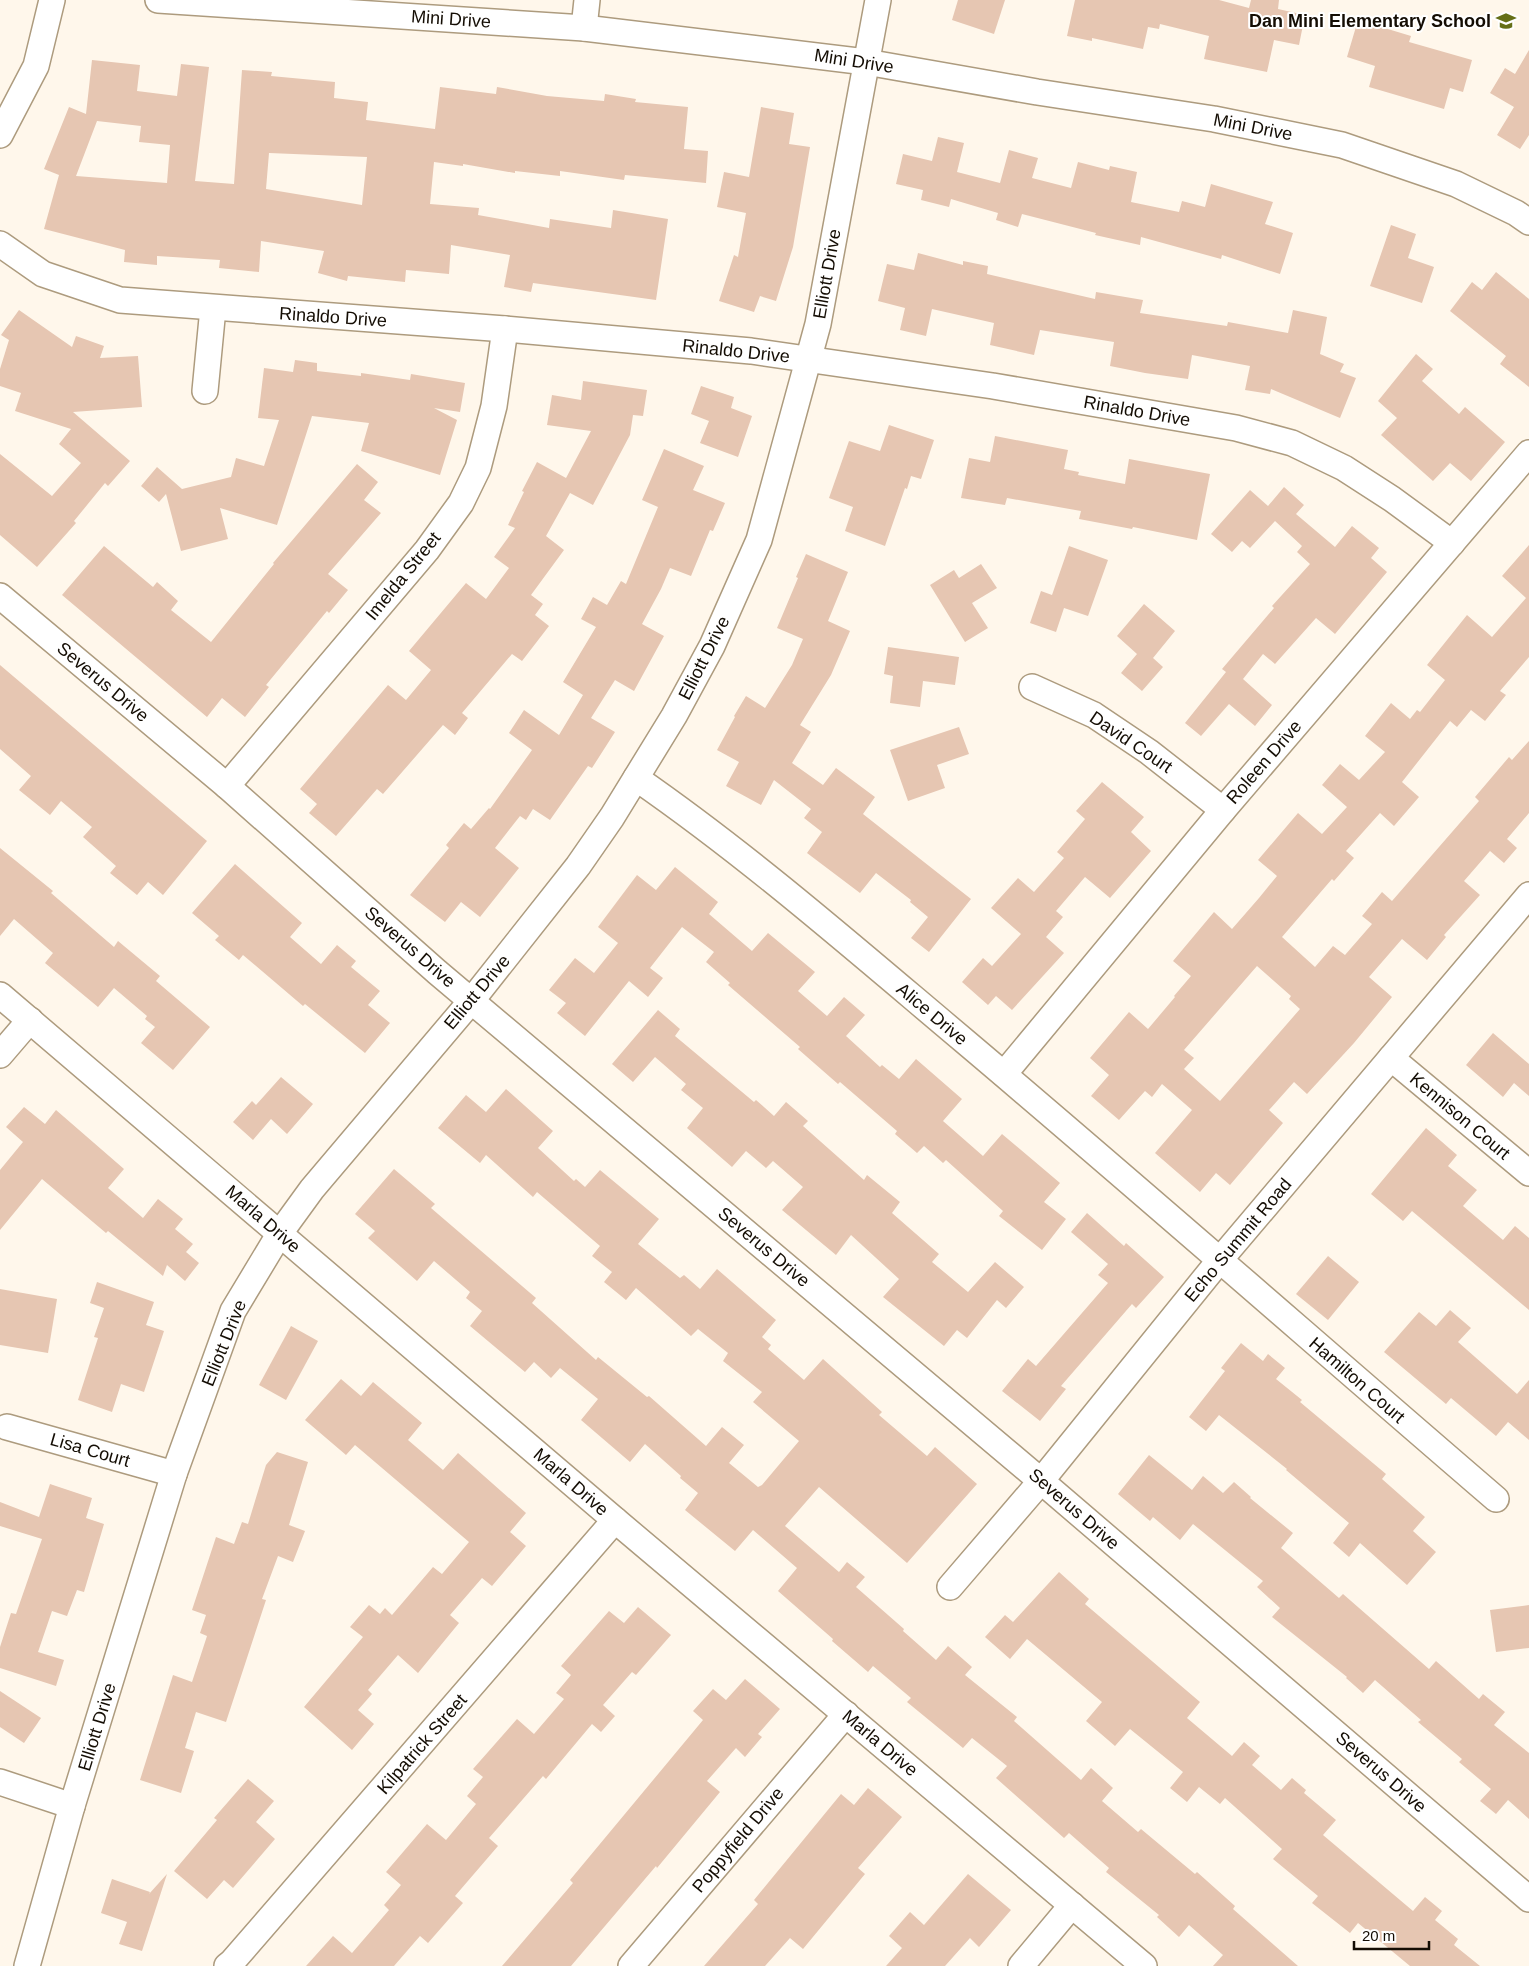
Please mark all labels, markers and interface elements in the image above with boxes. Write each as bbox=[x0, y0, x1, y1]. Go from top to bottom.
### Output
street label: Mini Drive bbox=[410, 6, 492, 32]
school or university icon: Dan Mini Elementary School bbox=[1495, 10, 1517, 32]
place label: Dan Mini Elementary School bbox=[1249, 11, 1491, 31]
street label: Mini Drive bbox=[813, 45, 895, 77]
street label: Mini Drive bbox=[1212, 110, 1294, 144]
street label: Elliott Drive bbox=[809, 227, 845, 321]
street label: Rinaldo Drive bbox=[278, 303, 388, 331]
street label: Rinaldo Drive bbox=[681, 335, 791, 367]
street label: Rinaldo Drive bbox=[1082, 392, 1192, 430]
street label: Imelda Street bbox=[362, 528, 444, 624]
street label: Elliott Drive bbox=[674, 613, 734, 703]
street label: Severus Drive bbox=[53, 638, 153, 726]
street label: David Court bbox=[1086, 707, 1176, 777]
street label: Roleen Drive bbox=[1222, 716, 1306, 808]
street label: Severus Drive bbox=[361, 902, 459, 992]
street label: Elliott Drive bbox=[440, 951, 514, 1033]
street label: Alice Drive bbox=[893, 979, 971, 1049]
street label: Kennison Court bbox=[1406, 1068, 1514, 1164]
street label: Echo Summit Road bbox=[1180, 1174, 1296, 1306]
street label: Marla Drive bbox=[222, 1181, 304, 1257]
street label: Severus Drive bbox=[714, 1203, 814, 1291]
street label: Elliott Drive bbox=[198, 1297, 250, 1389]
street label: Hamilton Court bbox=[1305, 1333, 1409, 1427]
street label: Lisa Court bbox=[48, 1429, 132, 1471]
street label: Marla Drive bbox=[530, 1444, 612, 1520]
street label: Severus Drive bbox=[1025, 1464, 1123, 1554]
street label: Elliott Drive bbox=[74, 1681, 120, 1773]
street label: Kilpatrick Street bbox=[373, 1690, 471, 1798]
street label: Marla Drive bbox=[838, 1706, 922, 1780]
street label: Severus Drive bbox=[1332, 1727, 1430, 1817]
street label: Poppyfield Drive bbox=[688, 1783, 788, 1897]
scale bar bbox=[1354, 1918, 1429, 1950]
text: 20 m bbox=[1362, 1927, 1395, 1944]

